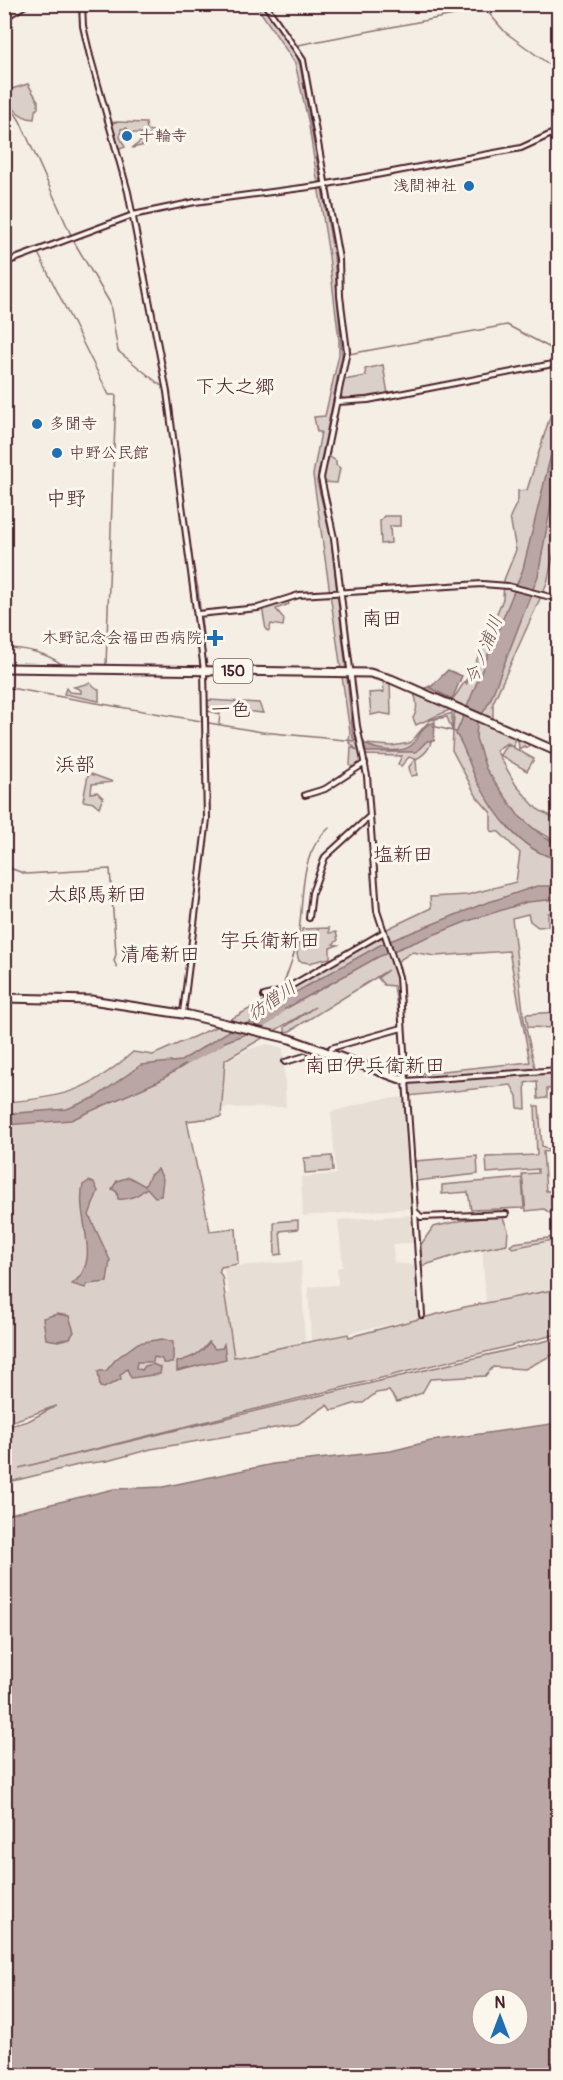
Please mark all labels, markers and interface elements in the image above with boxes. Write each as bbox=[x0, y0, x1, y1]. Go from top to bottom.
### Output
place label: 十輪寺 bbox=[139, 126, 187, 146]
marker: 十輪寺 bbox=[120, 129, 134, 143]
place label: 浅間神社 bbox=[393, 176, 457, 196]
marker: 浅間神社 bbox=[462, 179, 476, 193]
district label: 下大之郷 bbox=[195, 374, 275, 399]
place label: 多聞寺 bbox=[49, 414, 97, 434]
marker: 多聞寺 bbox=[30, 417, 44, 431]
place label: 中野公民館 bbox=[69, 443, 149, 463]
marker: 中野公民館 bbox=[50, 446, 64, 460]
district label: 中野 bbox=[46, 486, 86, 511]
district label: 南田 bbox=[362, 606, 402, 631]
water label: 今ノ浦川 bbox=[460, 612, 508, 688]
place label: 木野記念会福田西病院 bbox=[42, 628, 202, 648]
marker: 木野記念会福田西病院 bbox=[206, 629, 224, 647]
road number: 150 bbox=[214, 659, 252, 683]
district label: 一色 bbox=[211, 697, 251, 722]
district label: 浜部 bbox=[55, 752, 95, 777]
district label: 塩新田 bbox=[373, 842, 433, 867]
district label: 太郎馬新田 bbox=[47, 882, 147, 907]
district label: 宇兵衛新田 bbox=[220, 928, 320, 953]
district label: 清庵新田 bbox=[120, 942, 200, 967]
water label: 彷僧川 bbox=[243, 976, 301, 1026]
district label: 南田伊兵衛新田 bbox=[305, 1053, 445, 1078]
north arrow bbox=[470, 1987, 530, 2047]
text: N bbox=[495, 1993, 506, 2013]

